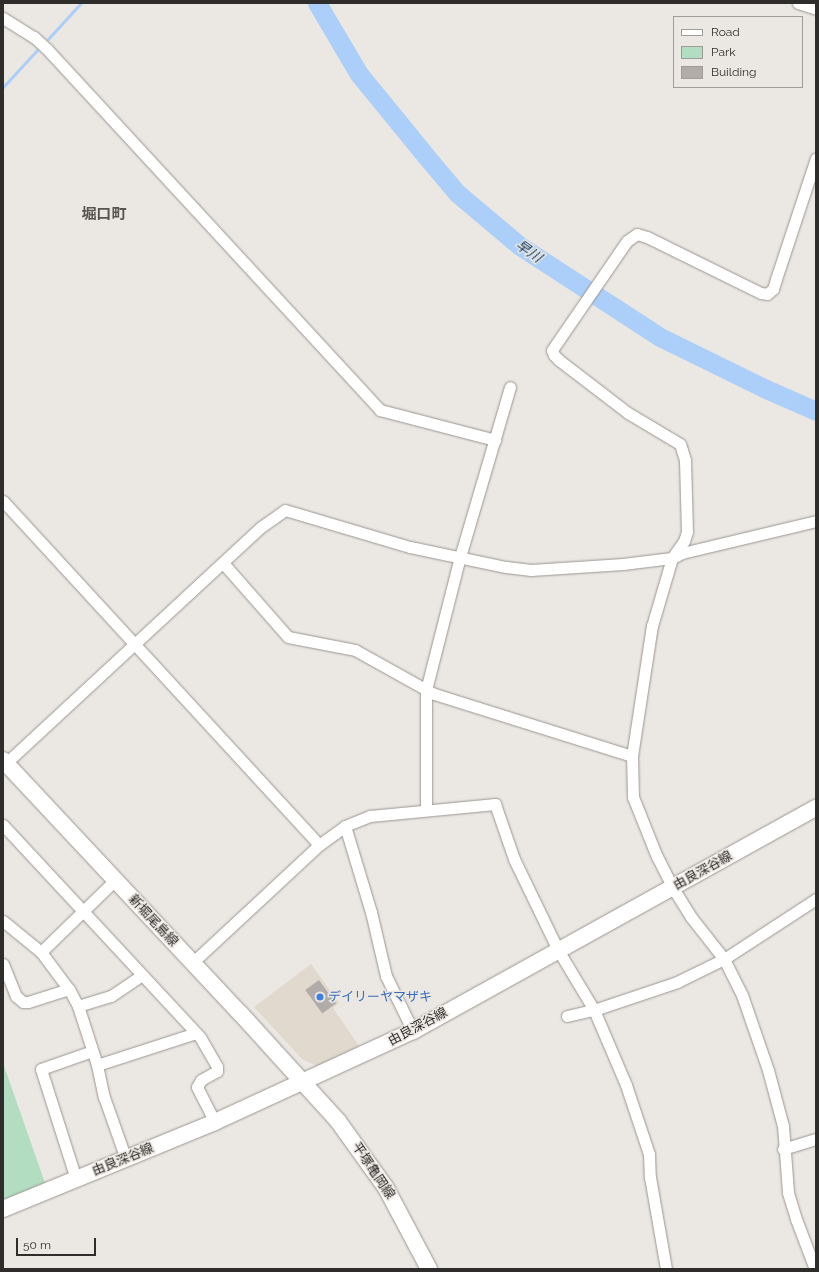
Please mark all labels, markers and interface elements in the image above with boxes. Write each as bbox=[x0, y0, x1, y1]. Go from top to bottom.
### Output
legend bbox=[673, 16, 803, 88]
text: Road bbox=[711, 25, 740, 39]
text: Park bbox=[711, 45, 736, 59]
text: Building bbox=[711, 65, 757, 79]
district label: 堀口町 bbox=[82, 206, 126, 224]
water label: 早川 bbox=[513, 236, 545, 266]
street label: 由良深谷線 bbox=[671, 848, 735, 894]
street label: 新堀尾島線 bbox=[125, 892, 181, 950]
place label: デイリーヤマザキ bbox=[328, 989, 432, 1005]
marker: デイリーヤマザキ bbox=[315, 992, 325, 1002]
street label: 由良深谷線 bbox=[386, 1005, 450, 1049]
street label: 平塚亀岡線 bbox=[348, 1140, 398, 1202]
street label: 由良深谷線 bbox=[90, 1141, 156, 1179]
scale bar bbox=[18, 1230, 98, 1256]
text: 50 m bbox=[23, 1238, 51, 1252]

